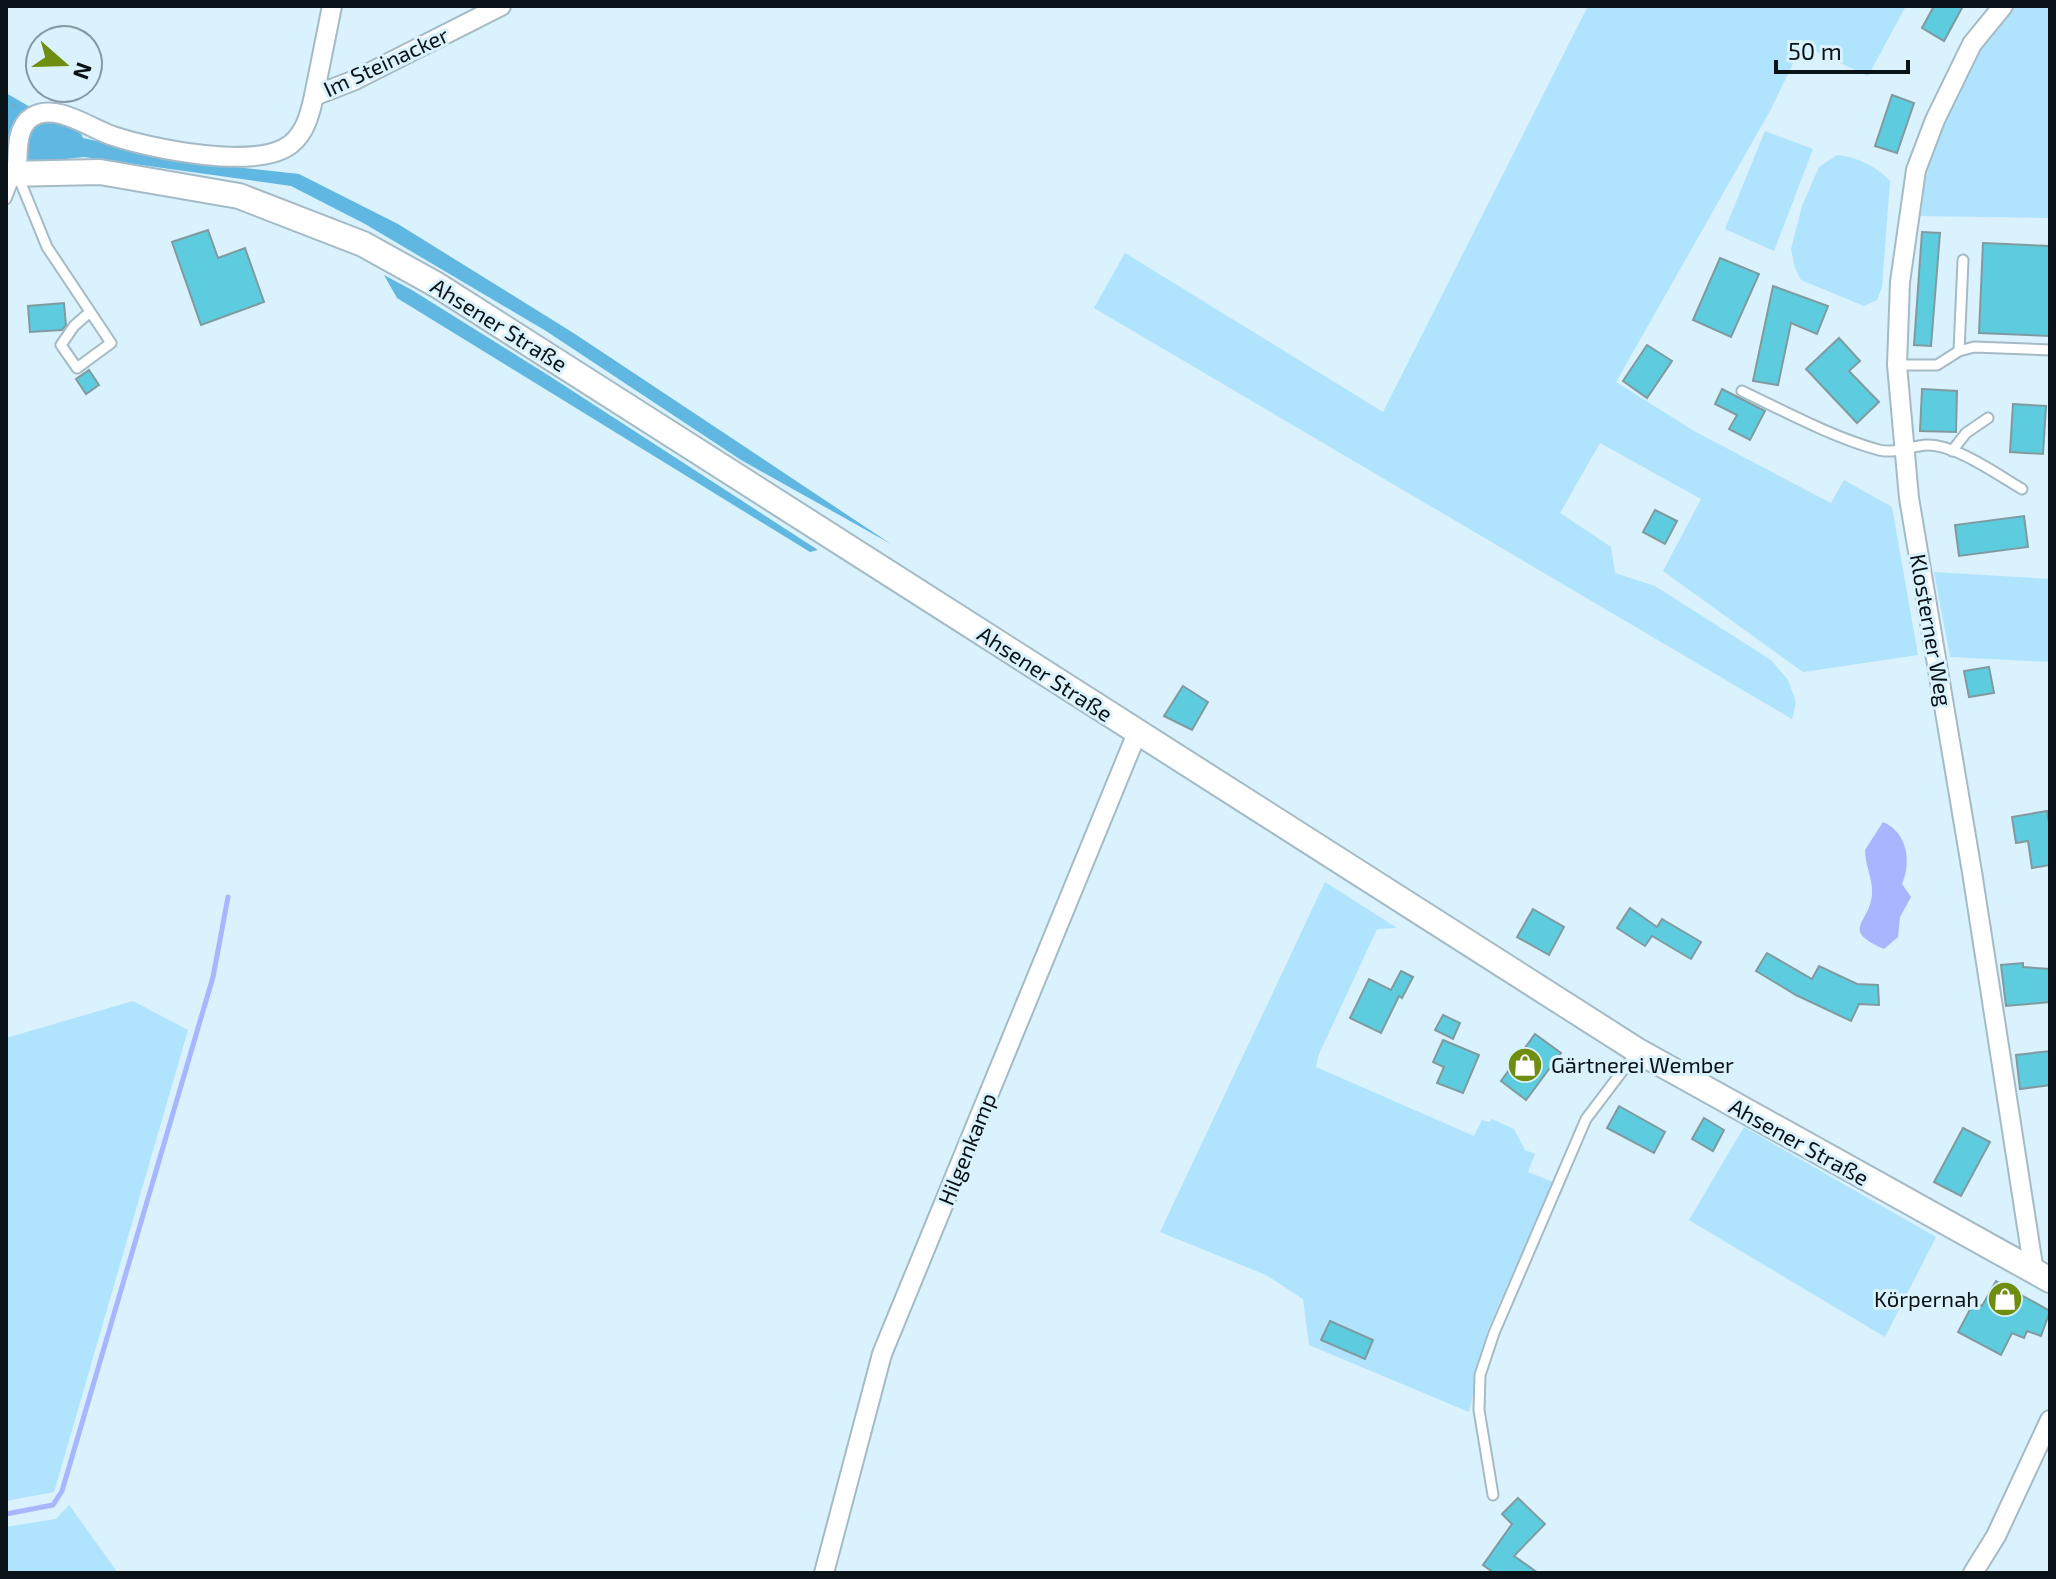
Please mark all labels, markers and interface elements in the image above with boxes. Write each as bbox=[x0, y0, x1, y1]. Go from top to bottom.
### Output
street label: Im Steinacker bbox=[319, 21, 452, 101]
north arrow bbox=[24, 24, 104, 104]
scale bar bbox=[1776, 24, 1908, 74]
text: 50 m bbox=[1788, 36, 1842, 65]
text: N bbox=[69, 59, 99, 83]
street label: Ahsener Straße bbox=[427, 272, 572, 376]
street label: Klosterner Weg bbox=[1906, 552, 1958, 708]
street label: Ahsener Straße bbox=[973, 620, 1118, 726]
shop icon: Gärtnerei Wember bbox=[1506, 1046, 1544, 1084]
place label: Gärtnerei Wember bbox=[1551, 1051, 1734, 1077]
street label: Hilgenkamp bbox=[932, 1089, 1000, 1209]
street label: Ahsener Straße bbox=[1725, 1092, 1874, 1190]
shop icon: Körpernah bbox=[1986, 1280, 2024, 1318]
place label: Körpernah bbox=[1874, 1285, 1979, 1311]

